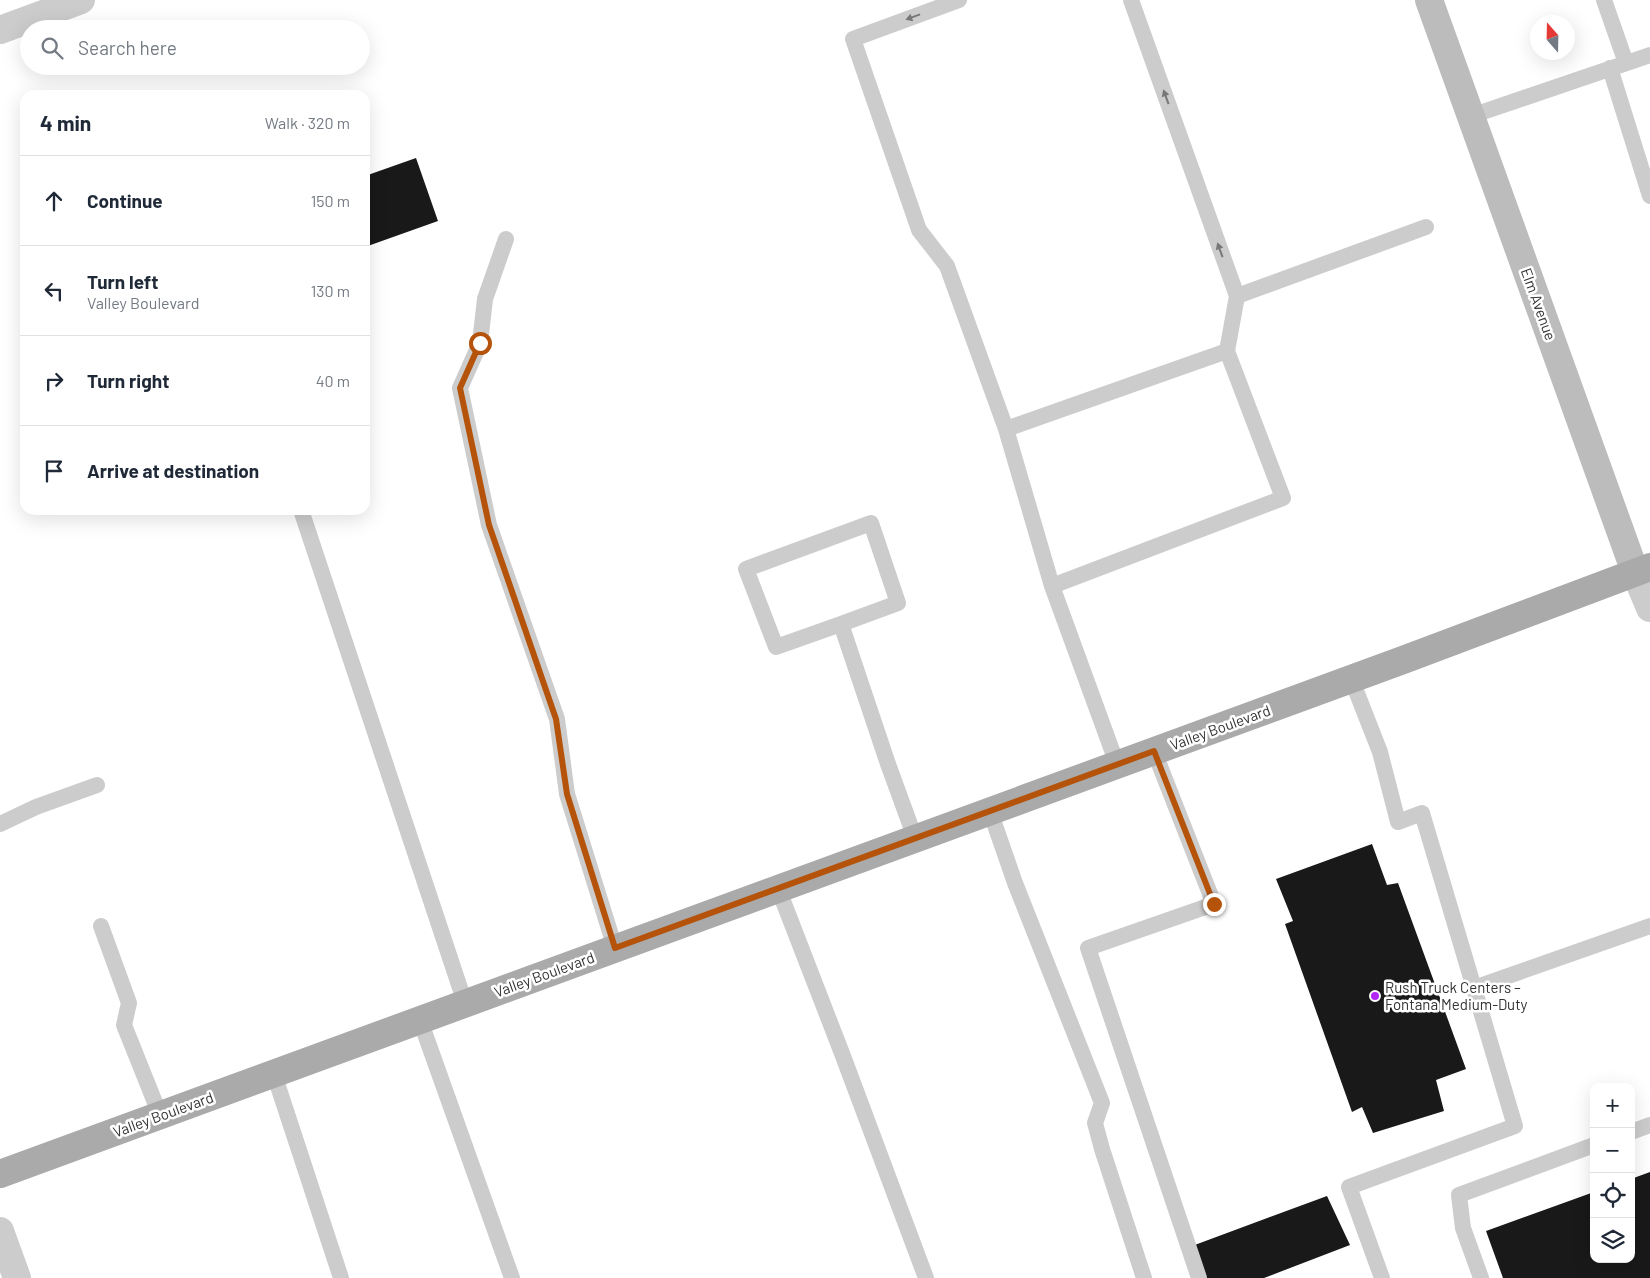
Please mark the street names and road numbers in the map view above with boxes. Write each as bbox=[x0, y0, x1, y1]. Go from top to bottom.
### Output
street label: Elm Avenue bbox=[1518, 265, 1560, 343]
street label: Valley Boulevard bbox=[1167, 701, 1273, 753]
street label: Valley Boulevard bbox=[491, 948, 597, 1000]
street label: Valley Boulevard bbox=[110, 1088, 216, 1140]

